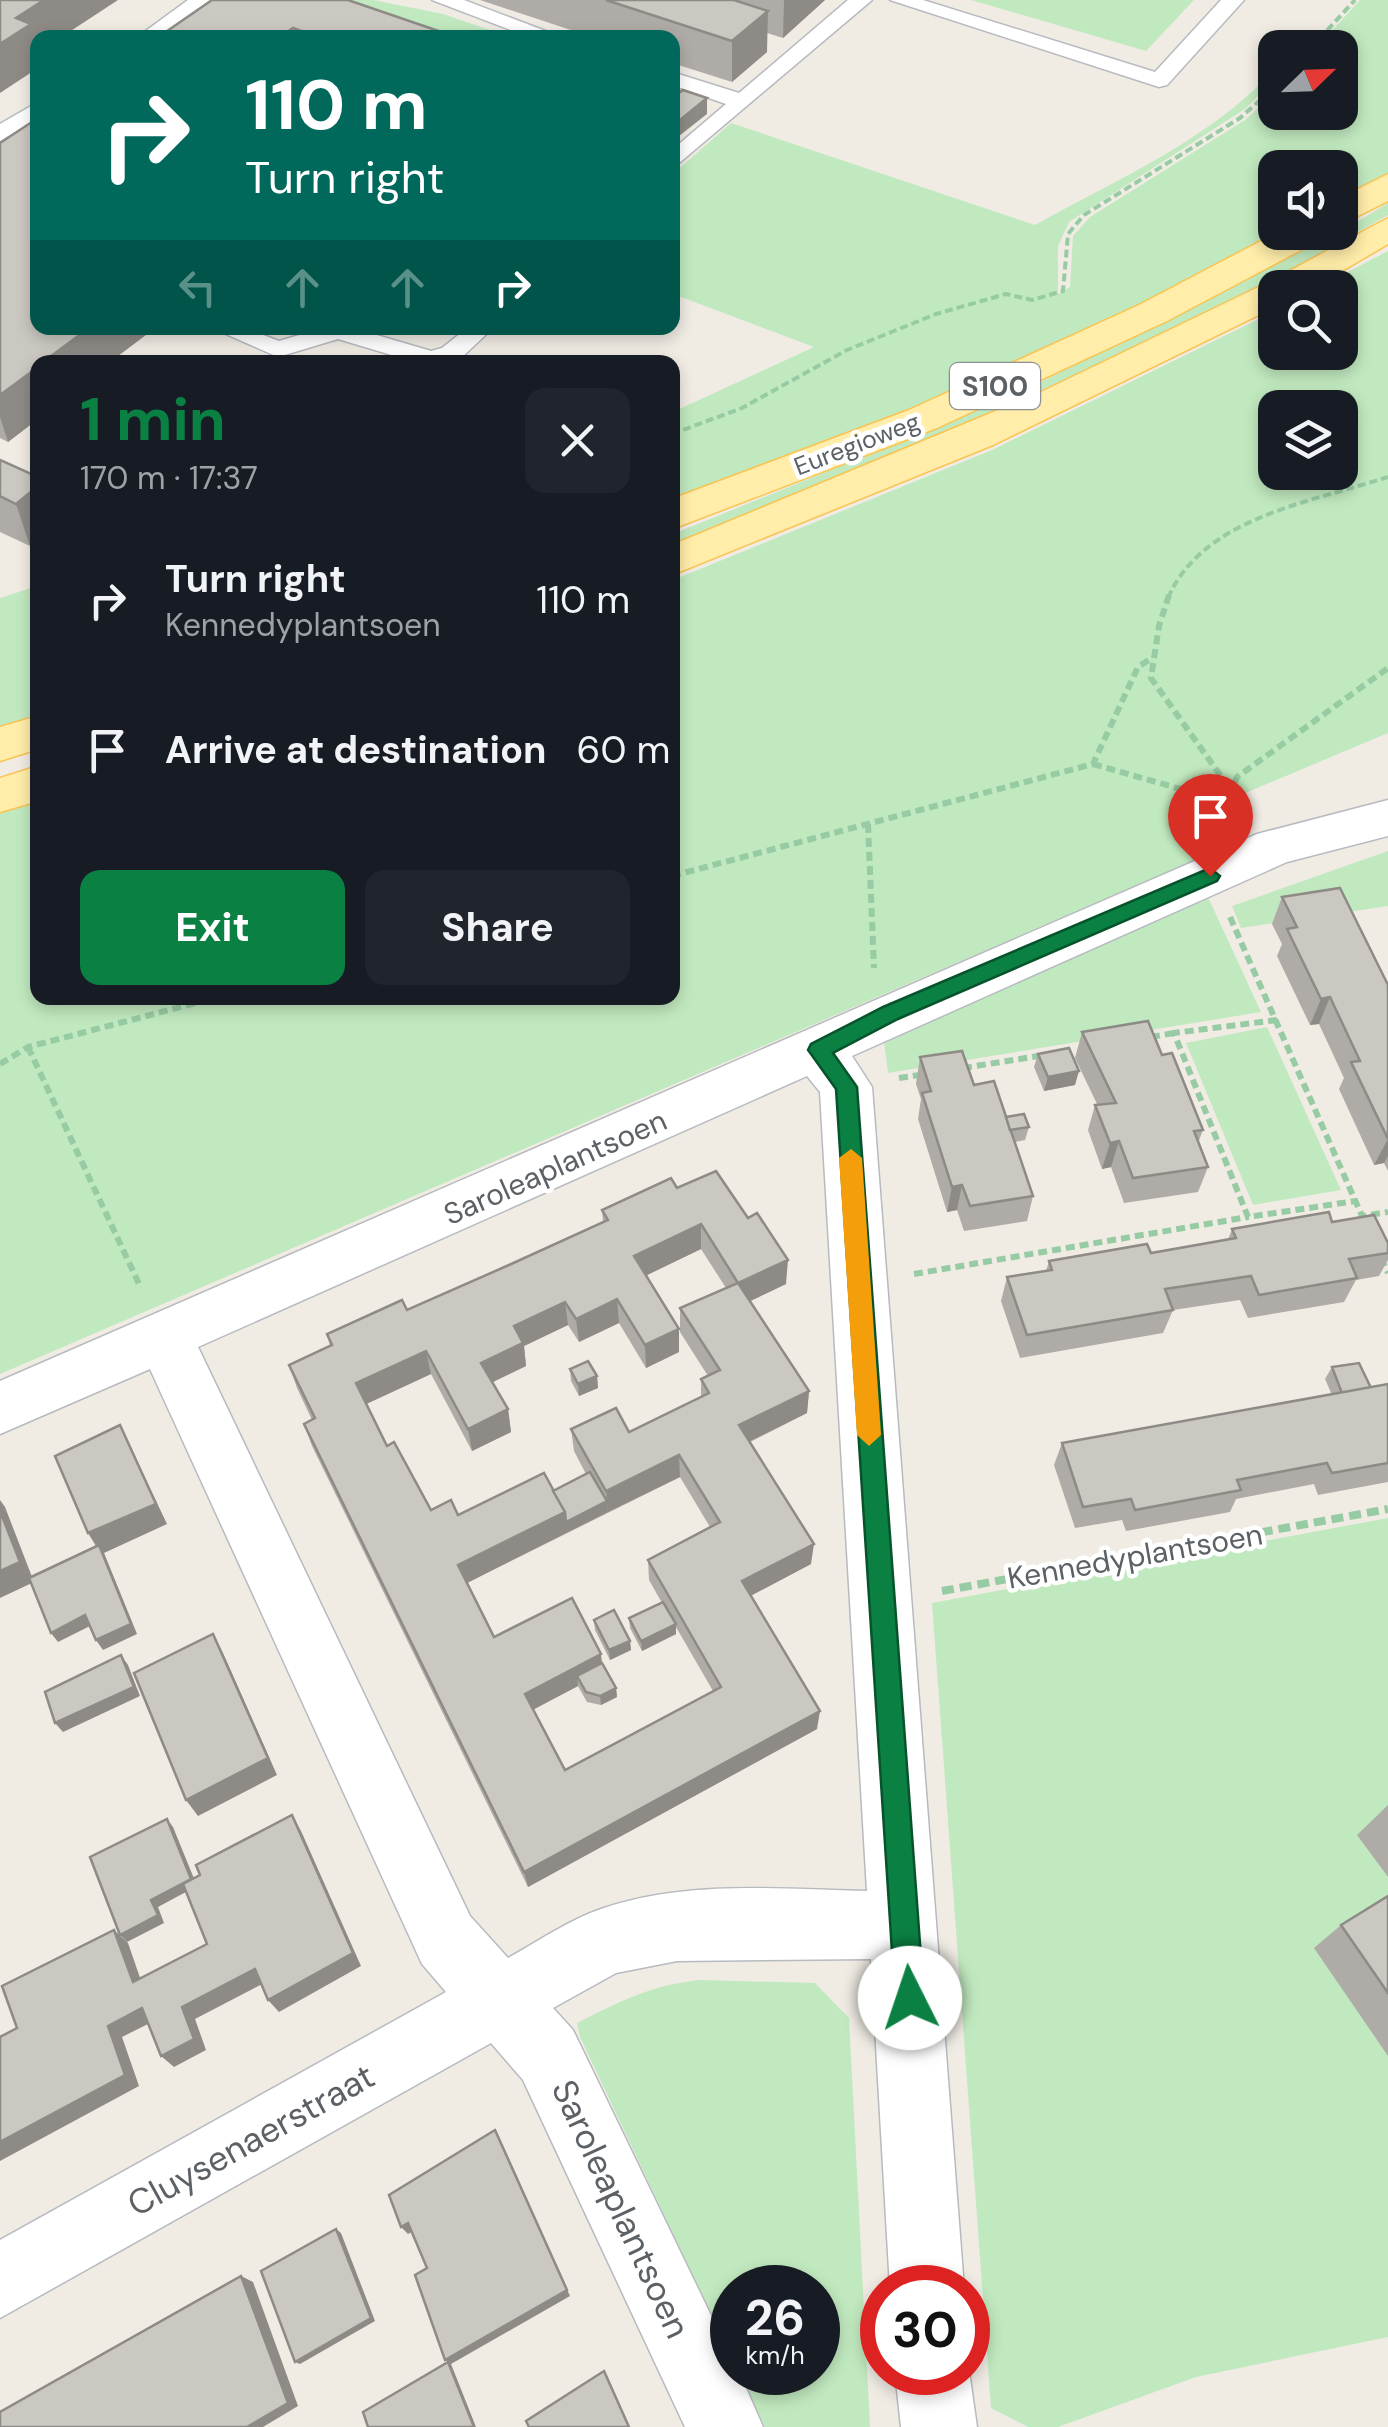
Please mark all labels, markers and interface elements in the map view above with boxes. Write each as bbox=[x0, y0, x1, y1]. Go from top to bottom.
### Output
north arrow bbox=[1258, 30, 1358, 130]
map controls bbox=[1258, 30, 1358, 490]
text: 110 m bbox=[245, 60, 428, 151]
icon: right bbox=[80, 70, 210, 200]
text: Turn right bbox=[245, 148, 444, 207]
button: sound bbox=[1258, 150, 1358, 250]
icon: left bbox=[170, 260, 225, 315]
icon: ahead bbox=[275, 260, 330, 315]
icon: ahead bbox=[380, 260, 435, 315]
icon: right bbox=[485, 260, 540, 315]
button: search bbox=[1258, 270, 1358, 370]
road number: S100 bbox=[950, 363, 1040, 409]
text: 1 min bbox=[80, 380, 226, 459]
button: close bbox=[525, 388, 630, 493]
button: layers bbox=[1258, 390, 1358, 490]
street label: Euregioweg bbox=[789, 405, 925, 483]
text: 170 m · 17:37 bbox=[80, 457, 258, 499]
text: Turn right bbox=[165, 554, 346, 604]
icon: right bbox=[80, 573, 135, 628]
text: 110 m bbox=[536, 575, 630, 625]
text: Kennedyplantsoen bbox=[165, 604, 441, 646]
icon: arrive bbox=[80, 723, 135, 778]
text: Arrive at destination bbox=[165, 725, 547, 775]
text: 60 m bbox=[577, 725, 670, 775]
pin bbox=[1168, 774, 1253, 877]
icon: arrive bbox=[1183, 789, 1238, 844]
button: Exit bbox=[80, 870, 345, 985]
button: Share bbox=[365, 870, 630, 985]
street label: Saroleaplantsoen bbox=[437, 1100, 673, 1234]
street label: Kennedyplantsoen bbox=[1004, 1514, 1266, 1598]
position arrow bbox=[858, 1946, 962, 2050]
street label: Cluysenaerstraat bbox=[119, 2053, 383, 2227]
street label: Saroleaplantsoen bbox=[541, 2072, 701, 2346]
speed limit sign: 30 bbox=[860, 2265, 990, 2395]
text: 26 bbox=[745, 2285, 805, 2351]
text: km/h bbox=[745, 2339, 805, 2372]

